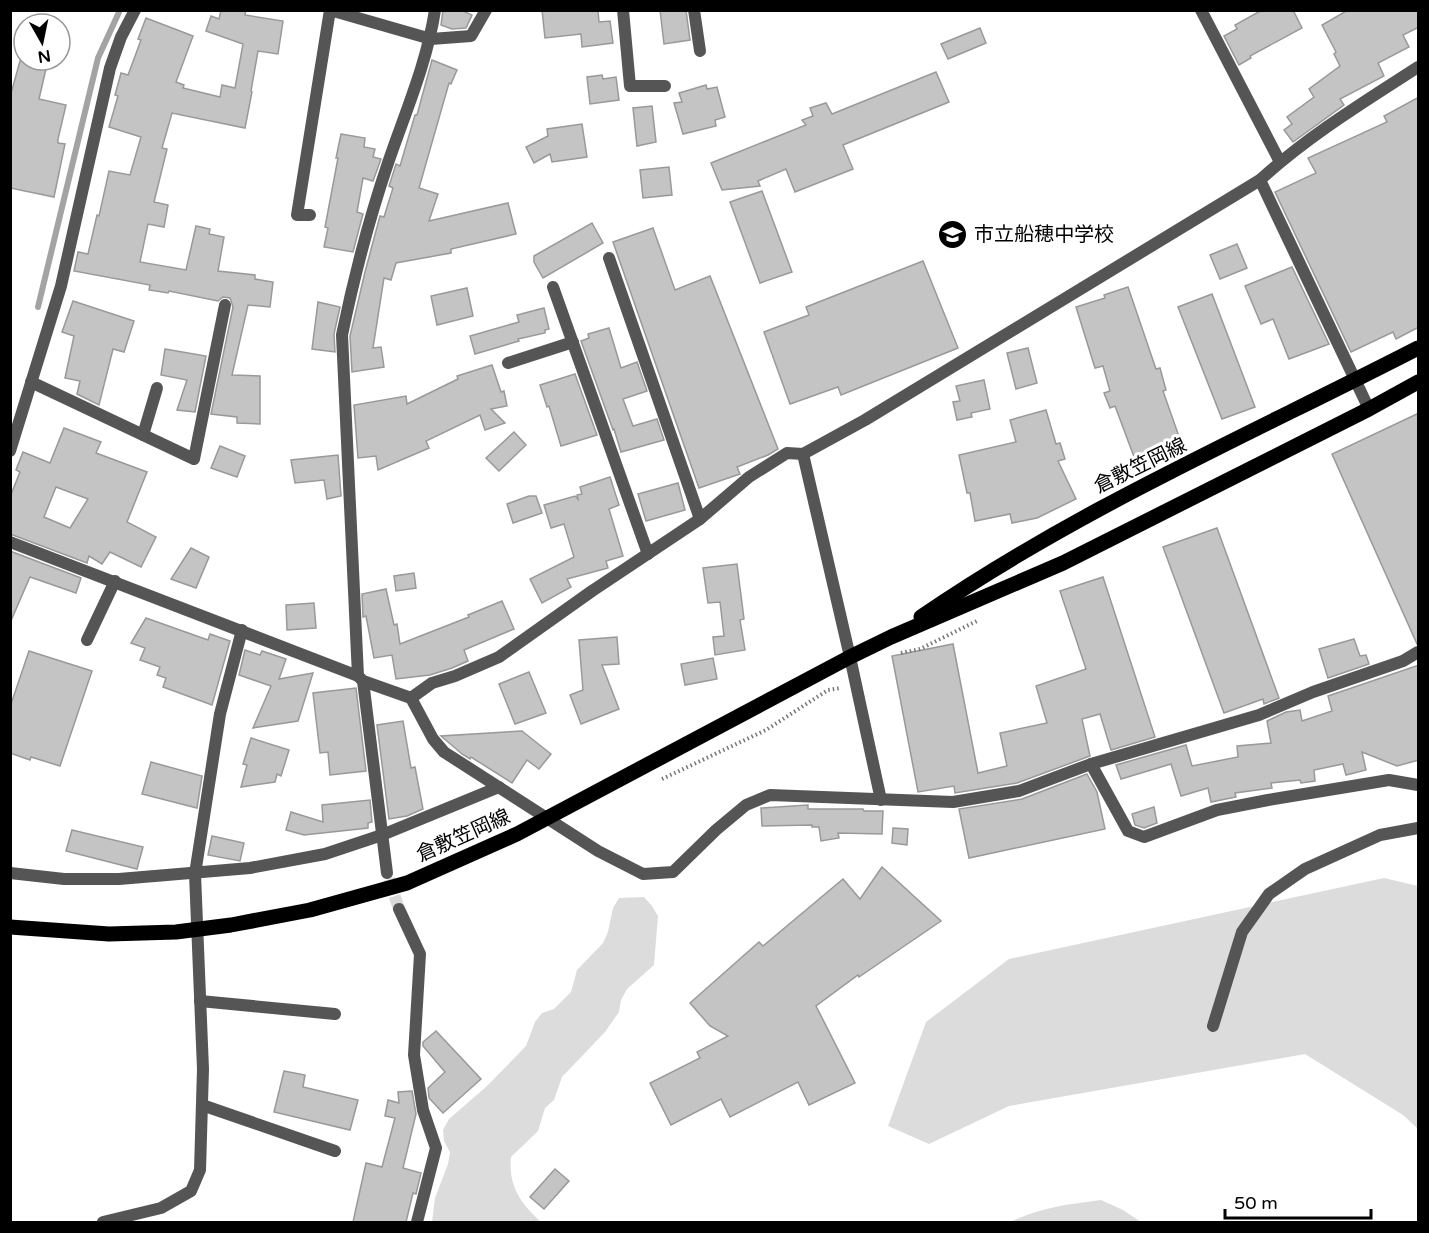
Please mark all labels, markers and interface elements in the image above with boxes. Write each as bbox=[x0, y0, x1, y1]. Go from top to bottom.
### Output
north arrow bbox=[12, 12, 72, 72]
text: N bbox=[36, 45, 52, 67]
school or university icon: 市立船穂中学校 bbox=[937, 218, 969, 250]
place label: 市立船穂中学校 bbox=[974, 223, 1114, 247]
street label: 倉敷笠岡線 bbox=[1090, 433, 1191, 499]
street label: 倉敷笠岡線 bbox=[413, 805, 514, 867]
scale bar bbox=[1225, 1182, 1370, 1220]
text: 50 m bbox=[1234, 1192, 1278, 1214]

